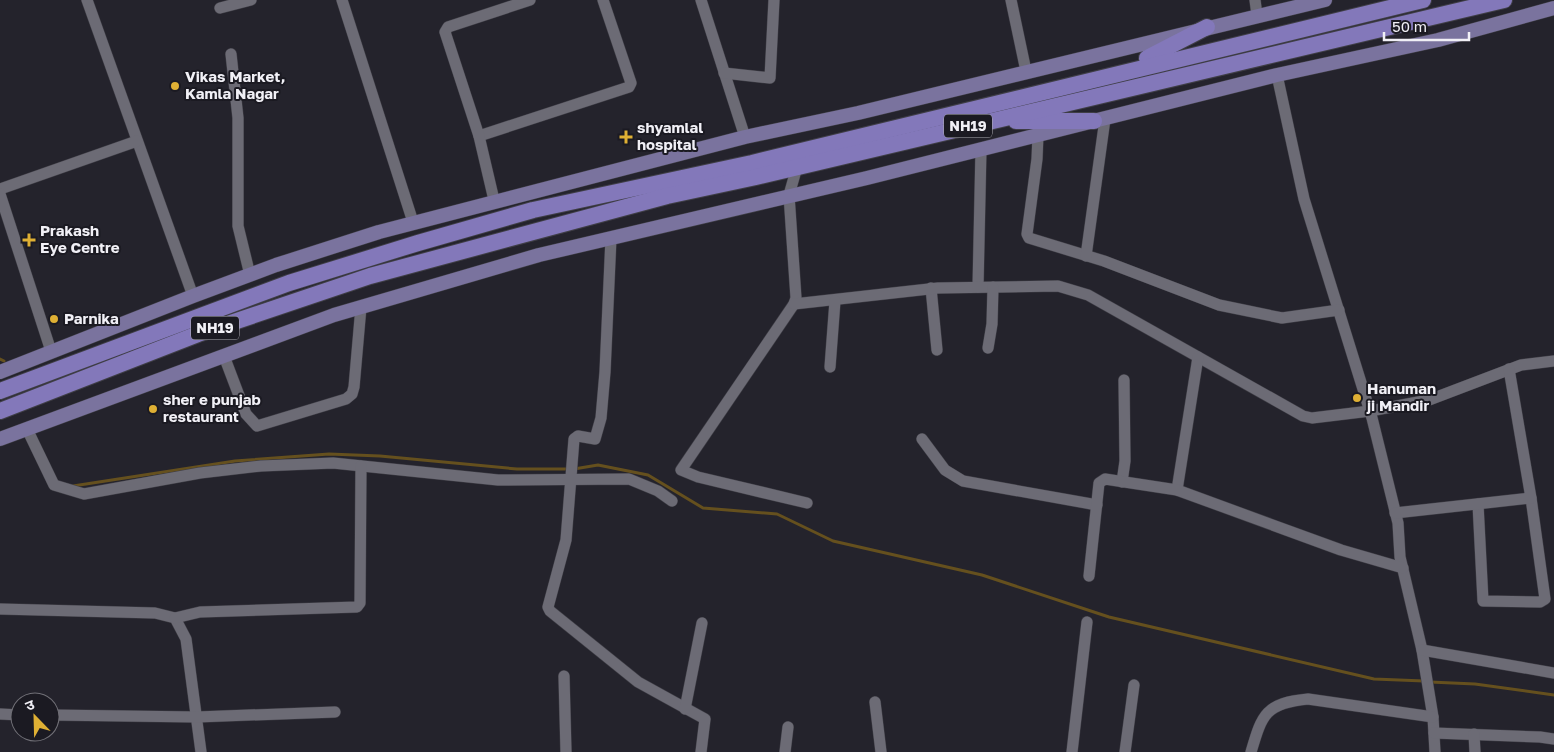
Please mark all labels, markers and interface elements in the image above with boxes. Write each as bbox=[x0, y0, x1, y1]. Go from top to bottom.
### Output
scale bar bbox=[1384, 10, 1469, 42]
text: 50 m bbox=[1392, 17, 1427, 35]
place label: Vikas Market, Kamla Nagar bbox=[185, 67, 285, 102]
marker: Vikas Market, Kamla Nagar bbox=[169, 80, 181, 92]
road number: NH19 bbox=[944, 114, 992, 138]
place label: shyamlal hospital bbox=[637, 118, 703, 153]
marker: shyamlal hospital bbox=[619, 130, 633, 144]
place label: Prakash Eye Centre bbox=[40, 221, 120, 256]
marker: Prakash Eye Centre bbox=[22, 233, 36, 247]
place label: Parnika bbox=[64, 309, 119, 327]
marker: Parnika bbox=[48, 313, 60, 325]
road number: NH19 bbox=[191, 316, 239, 339]
place label: Hanuman ji Mandir bbox=[1366, 379, 1436, 414]
place label: sher e punjab restaurant bbox=[163, 390, 261, 425]
marker: Hanuman ji Mandir bbox=[1351, 392, 1363, 404]
marker: sher e punjab restaurant bbox=[147, 403, 159, 415]
north arrow bbox=[10, 692, 60, 742]
text: उ bbox=[23, 695, 38, 714]

